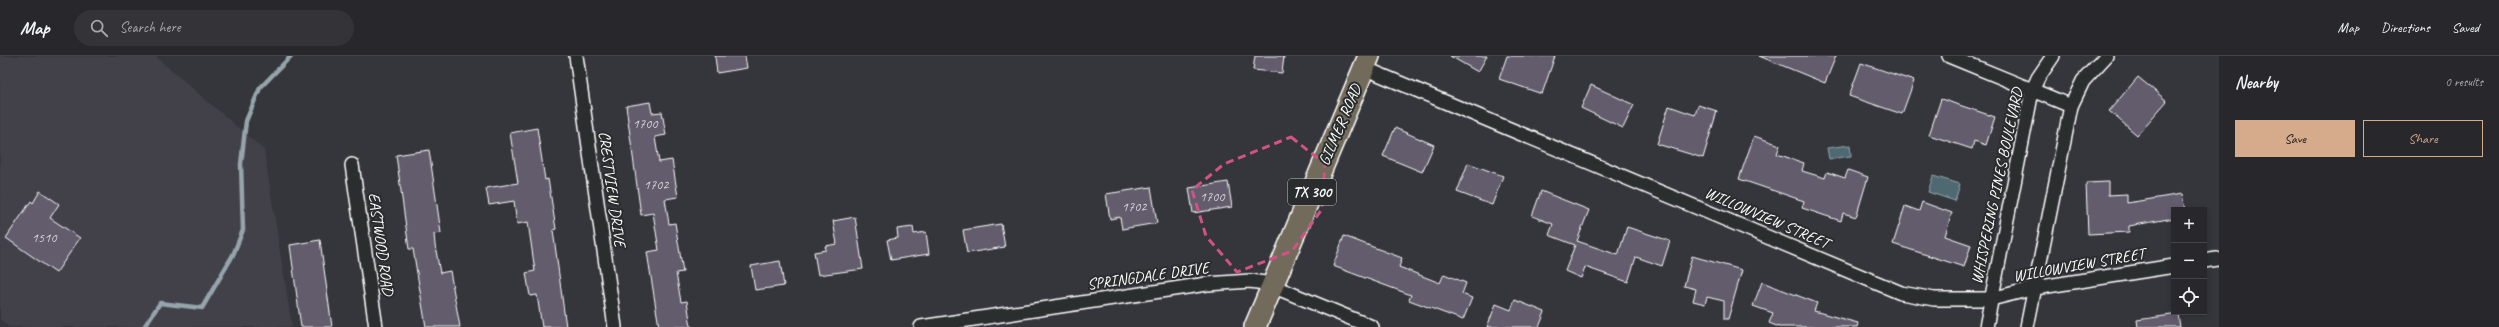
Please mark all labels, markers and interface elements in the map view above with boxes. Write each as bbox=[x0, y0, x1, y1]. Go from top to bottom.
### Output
search box bbox=[74, 10, 354, 46]
text: Map bbox=[20, 16, 50, 40]
icon: search bbox=[88, 17, 110, 39]
text: Search here bbox=[120, 18, 181, 37]
text: Map bbox=[2338, 19, 2359, 36]
text: Directions bbox=[2381, 19, 2430, 36]
text: Saved bbox=[2452, 19, 2479, 36]
text: Nearby bbox=[2235, 72, 2278, 93]
text: 0 results bbox=[2445, 74, 2483, 90]
street label: GILMER ROAD bbox=[1314, 80, 1367, 168]
street label: WHISPERING PINES BOULEVARD bbox=[1966, 85, 2028, 286]
house number: 1700 bbox=[632, 115, 659, 132]
button: Save bbox=[2235, 120, 2355, 157]
button: Share bbox=[2363, 120, 2483, 157]
street label: CRESTVIEW DRIVE bbox=[594, 130, 630, 250]
house number: 1702 bbox=[643, 176, 670, 193]
road number: TX 300 bbox=[1288, 179, 1336, 205]
street label: WILLOWVIEW STREET bbox=[1702, 183, 1836, 255]
house number: 1700 bbox=[1199, 188, 1226, 205]
street label: EASTWOOD ROAD bbox=[364, 191, 398, 298]
house number: 1702 bbox=[1121, 198, 1148, 215]
map controls bbox=[2171, 207, 2207, 315]
button: + bbox=[2171, 207, 2207, 243]
house number: 1510 bbox=[31, 229, 58, 246]
street label: WILLOWVIEW STREET bbox=[2012, 243, 2150, 286]
button: − bbox=[2171, 243, 2207, 279]
street label: SPRINGDALE DRIVE bbox=[1086, 257, 1212, 294]
button: locate bbox=[2171, 279, 2207, 315]

